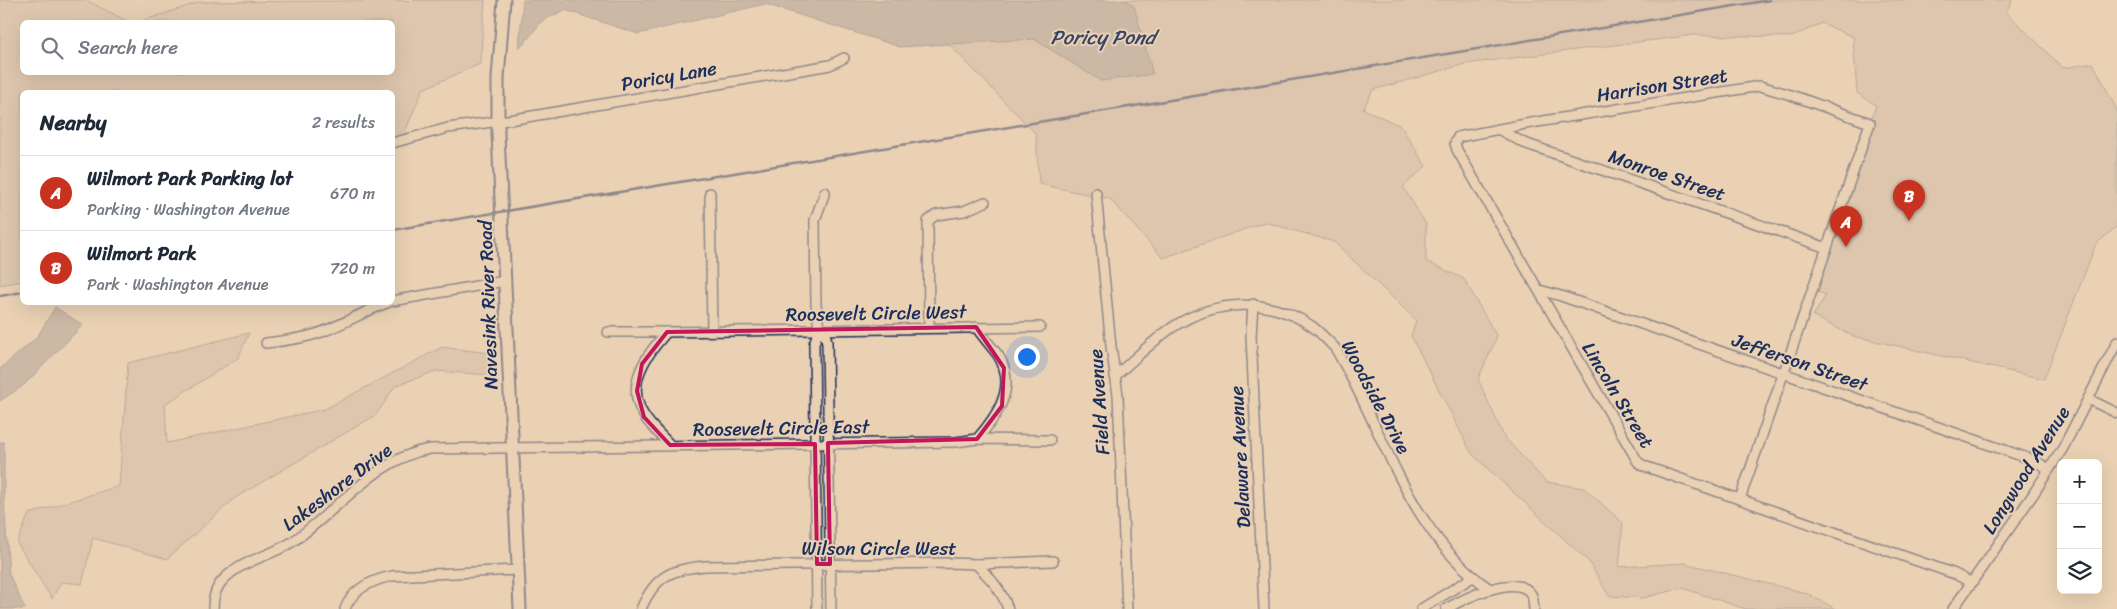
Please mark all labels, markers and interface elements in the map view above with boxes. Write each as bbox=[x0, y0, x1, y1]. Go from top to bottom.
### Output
search box bbox=[20, 20, 395, 75]
water label: Poricy Pond bbox=[1051, 20, 1161, 55]
text: Search here bbox=[78, 31, 178, 64]
icon: search bbox=[38, 34, 66, 62]
street label: Poricy Lane bbox=[619, 51, 720, 101]
street label: Harrison Street bbox=[1594, 58, 1730, 112]
text: Nearby bbox=[40, 104, 106, 142]
text: 2 results bbox=[312, 108, 375, 137]
street label: Monroe Street bbox=[1604, 140, 1730, 210]
text: Wilmort Park Parking lot bbox=[87, 162, 293, 195]
text: A bbox=[51, 179, 61, 208]
text: 670 m bbox=[330, 179, 375, 208]
pin: B bbox=[1893, 180, 1925, 221]
text: Parking · Washington Avenue bbox=[87, 195, 290, 224]
pin: A bbox=[1830, 206, 1862, 247]
street label: Navesink River Road bbox=[468, 218, 507, 390]
text: Wilmort Park bbox=[87, 237, 197, 270]
text: B bbox=[51, 254, 61, 283]
text: 720 m bbox=[330, 254, 375, 283]
text: Park · Washington Avenue bbox=[87, 270, 269, 299]
street label: Roosevelt Circle West bbox=[785, 295, 968, 331]
street label: Jefferson Street bbox=[1727, 323, 1874, 401]
street label: Woodside Drive bbox=[1332, 334, 1420, 460]
street label: Lincoln Street bbox=[1573, 335, 1663, 455]
your location bbox=[1014, 344, 1040, 370]
street label: Field Avenue bbox=[1079, 348, 1119, 456]
street label: Delaware Avenue bbox=[1220, 385, 1260, 529]
street label: Longwood Avenue bbox=[1973, 399, 2079, 541]
street label: Roosevelt Circle East bbox=[693, 410, 871, 446]
street label: Lakeshore Drive bbox=[275, 434, 399, 540]
map controls bbox=[2057, 459, 2102, 594]
button: + bbox=[2057, 459, 2102, 504]
button: − bbox=[2057, 504, 2102, 549]
street label: Wilson Circle West bbox=[802, 532, 956, 565]
button: layers bbox=[2057, 549, 2102, 594]

